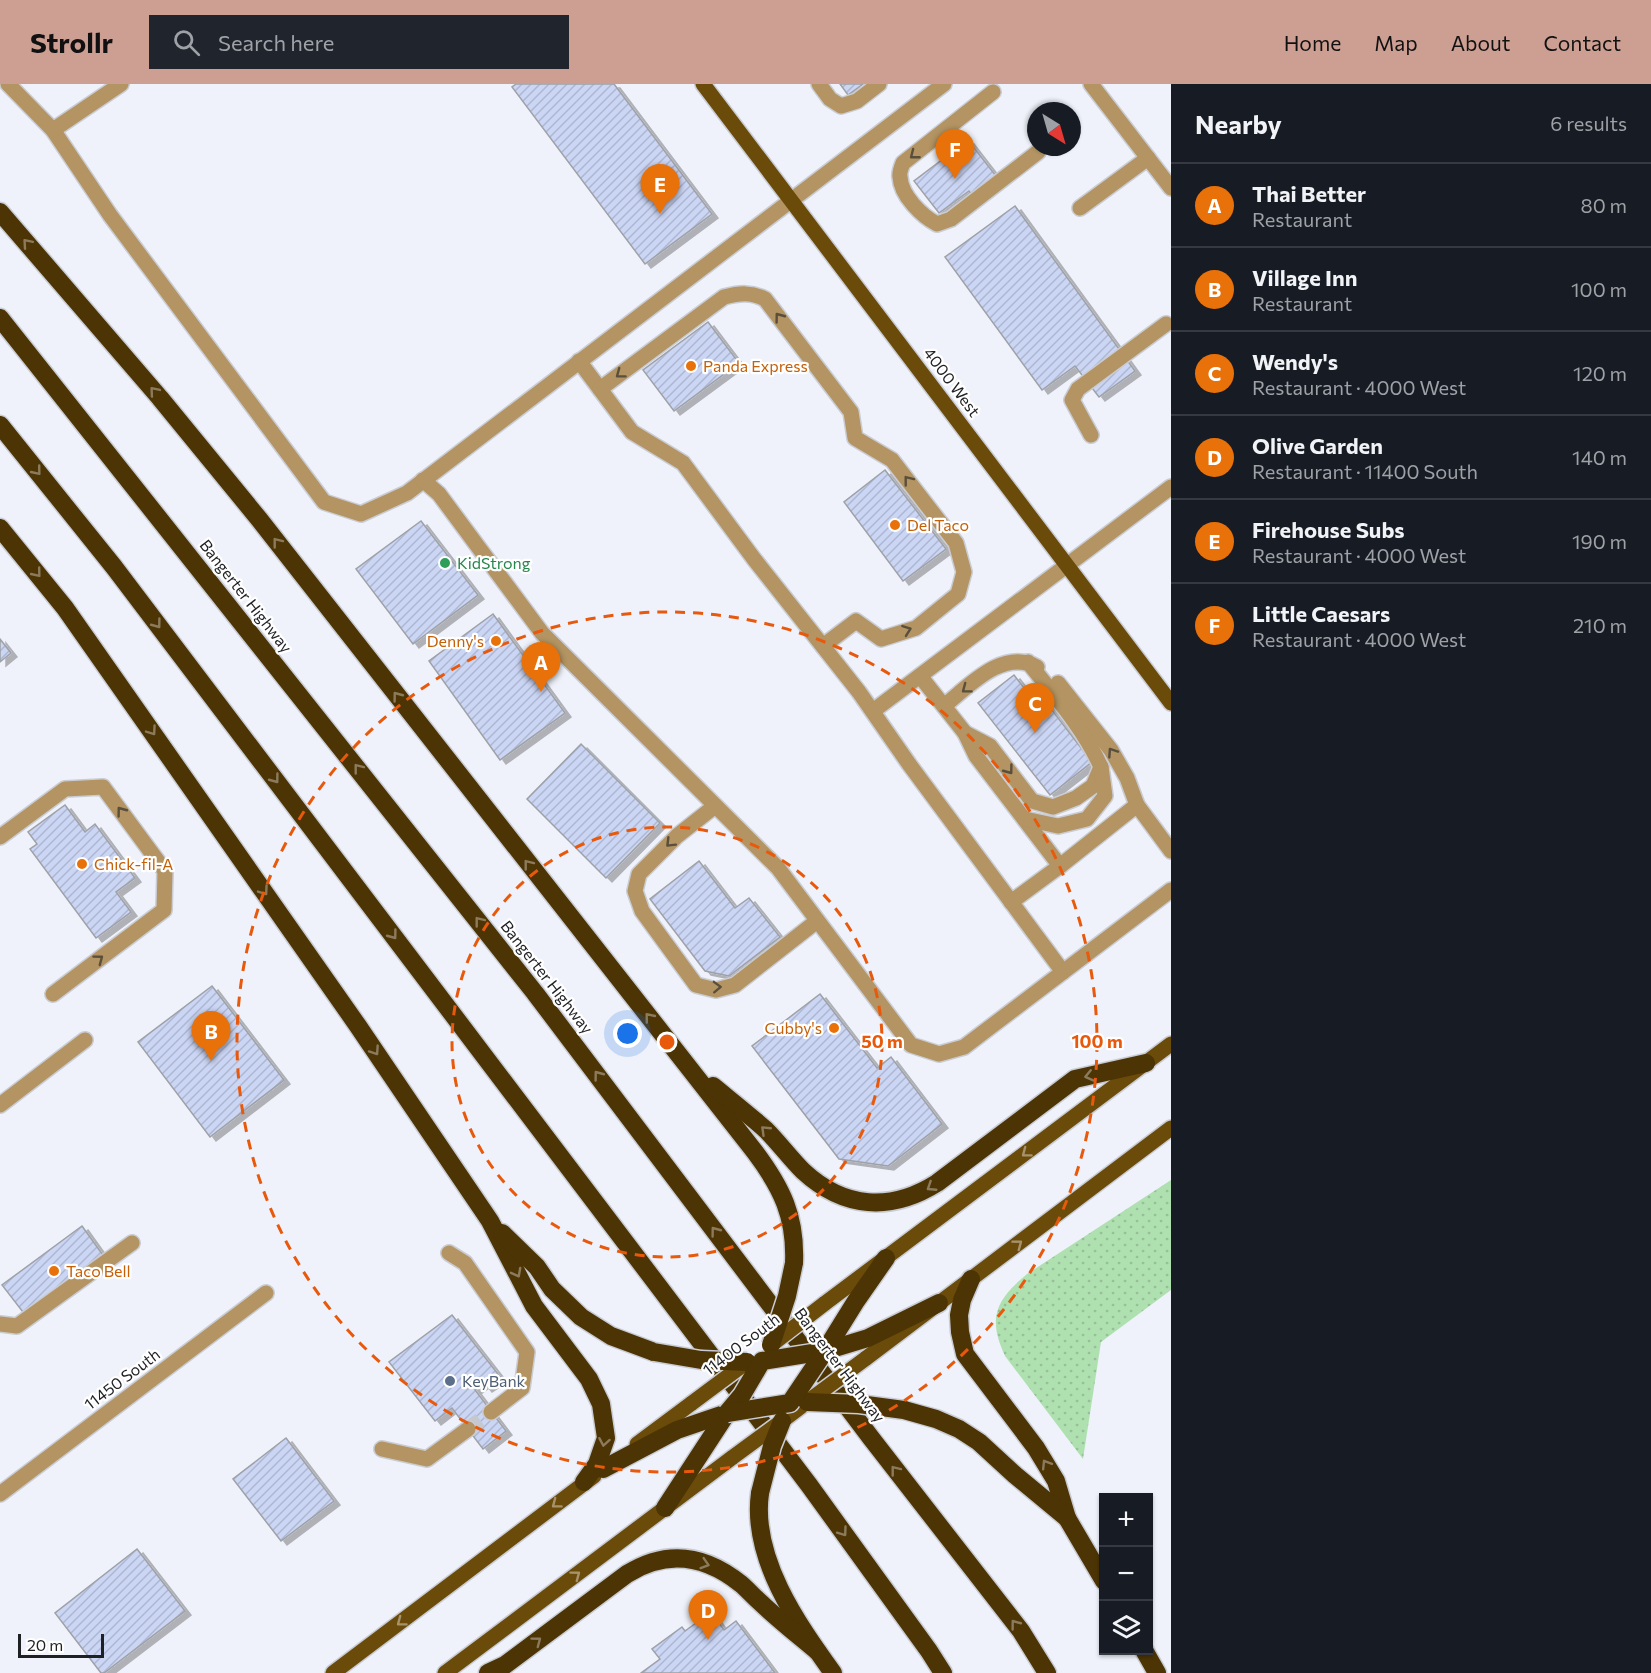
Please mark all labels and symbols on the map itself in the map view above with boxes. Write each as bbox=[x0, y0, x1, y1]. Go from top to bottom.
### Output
north arrow bbox=[1027, 102, 1081, 156]
pin: F bbox=[936, 130, 974, 179]
one-way arrow bbox=[909, 147, 920, 158]
pin: E bbox=[640, 164, 680, 214]
one-way arrow bbox=[23, 239, 34, 250]
one-way arrow bbox=[775, 313, 786, 324]
street label: 4000 West bbox=[920, 343, 985, 420]
place label: Panda Express bbox=[703, 356, 808, 375]
marker: Panda Express bbox=[684, 359, 698, 373]
one-way arrow bbox=[616, 367, 627, 378]
one-way arrow bbox=[150, 387, 161, 398]
one-way arrow bbox=[29, 464, 40, 475]
one-way arrow bbox=[904, 476, 915, 487]
place label: Del Taco bbox=[907, 515, 969, 534]
marker: Del Taco bbox=[888, 518, 902, 532]
street label: Bangerter Highway bbox=[196, 535, 296, 656]
one-way arrow bbox=[274, 538, 285, 549]
place label: KidStrong bbox=[457, 553, 531, 572]
marker: KidStrong bbox=[438, 556, 452, 570]
one-way arrow bbox=[29, 567, 40, 578]
one-way arrow bbox=[150, 617, 161, 628]
one-way arrow bbox=[901, 625, 912, 638]
place label: Denny's bbox=[427, 631, 484, 650]
marker: Denny's bbox=[489, 634, 503, 648]
pin: A bbox=[522, 642, 560, 692]
one-way arrow bbox=[962, 681, 973, 692]
pin: C bbox=[1016, 684, 1054, 733]
one-way arrow bbox=[393, 691, 404, 702]
one-way arrow bbox=[145, 724, 156, 735]
one-way arrow bbox=[1108, 748, 1119, 759]
one-way arrow bbox=[354, 764, 365, 775]
one-way arrow bbox=[1001, 764, 1012, 775]
one-way arrow bbox=[268, 773, 279, 784]
one-way arrow bbox=[117, 806, 128, 817]
one-way arrow bbox=[666, 836, 677, 847]
place label: Chick-fil-A bbox=[94, 854, 173, 873]
marker: Chick-fil-A bbox=[75, 857, 89, 871]
one-way arrow bbox=[524, 860, 535, 871]
one-way arrow bbox=[257, 884, 268, 895]
street label: Bangerter Highway bbox=[497, 916, 597, 1037]
one-way arrow bbox=[475, 917, 486, 928]
one-way arrow bbox=[385, 928, 396, 939]
one-way arrow bbox=[92, 955, 103, 966]
one-way arrow bbox=[712, 981, 721, 993]
pin: B bbox=[192, 1012, 230, 1061]
one-way arrow bbox=[645, 1012, 656, 1023]
place label: Cubby's bbox=[765, 1018, 822, 1037]
your location bbox=[613, 1019, 642, 1048]
marker: Cubby's bbox=[827, 1021, 841, 1035]
text: 50 m bbox=[861, 1030, 903, 1052]
text: 100 m bbox=[1071, 1030, 1123, 1052]
centre of rings bbox=[657, 1032, 677, 1052]
one-way arrow bbox=[368, 1044, 379, 1055]
one-way arrow bbox=[1085, 1068, 1095, 1081]
one-way arrow bbox=[594, 1071, 605, 1082]
one-way arrow bbox=[761, 1127, 772, 1138]
one-way arrow bbox=[1022, 1146, 1033, 1157]
one-way arrow bbox=[926, 1180, 937, 1191]
one-way arrow bbox=[711, 1227, 722, 1238]
one-way arrow bbox=[1011, 1240, 1022, 1251]
place label: Taco Bell bbox=[66, 1261, 131, 1280]
marker: Taco Bell bbox=[47, 1264, 61, 1278]
one-way arrow bbox=[510, 1267, 521, 1277]
street label: Bangerter Highway bbox=[791, 1304, 890, 1426]
street label: 11400 South bbox=[699, 1309, 783, 1379]
street label: 11450 South bbox=[80, 1344, 163, 1413]
place label: KeyBank bbox=[462, 1371, 526, 1390]
marker: KeyBank bbox=[443, 1374, 457, 1388]
one-way arrow bbox=[598, 1437, 611, 1447]
one-way arrow bbox=[1041, 1460, 1053, 1470]
one-way arrow bbox=[892, 1466, 903, 1477]
one-way arrow bbox=[552, 1496, 563, 1507]
one-way arrow bbox=[836, 1526, 847, 1537]
one-way arrow bbox=[699, 1557, 710, 1569]
one-way arrow bbox=[569, 1571, 580, 1582]
pin: D bbox=[688, 1590, 728, 1640]
one-way arrow bbox=[396, 1614, 407, 1625]
one-way arrow bbox=[1011, 1620, 1022, 1631]
scale bar bbox=[18, 1631, 104, 1658]
one-way arrow bbox=[530, 1637, 541, 1648]

